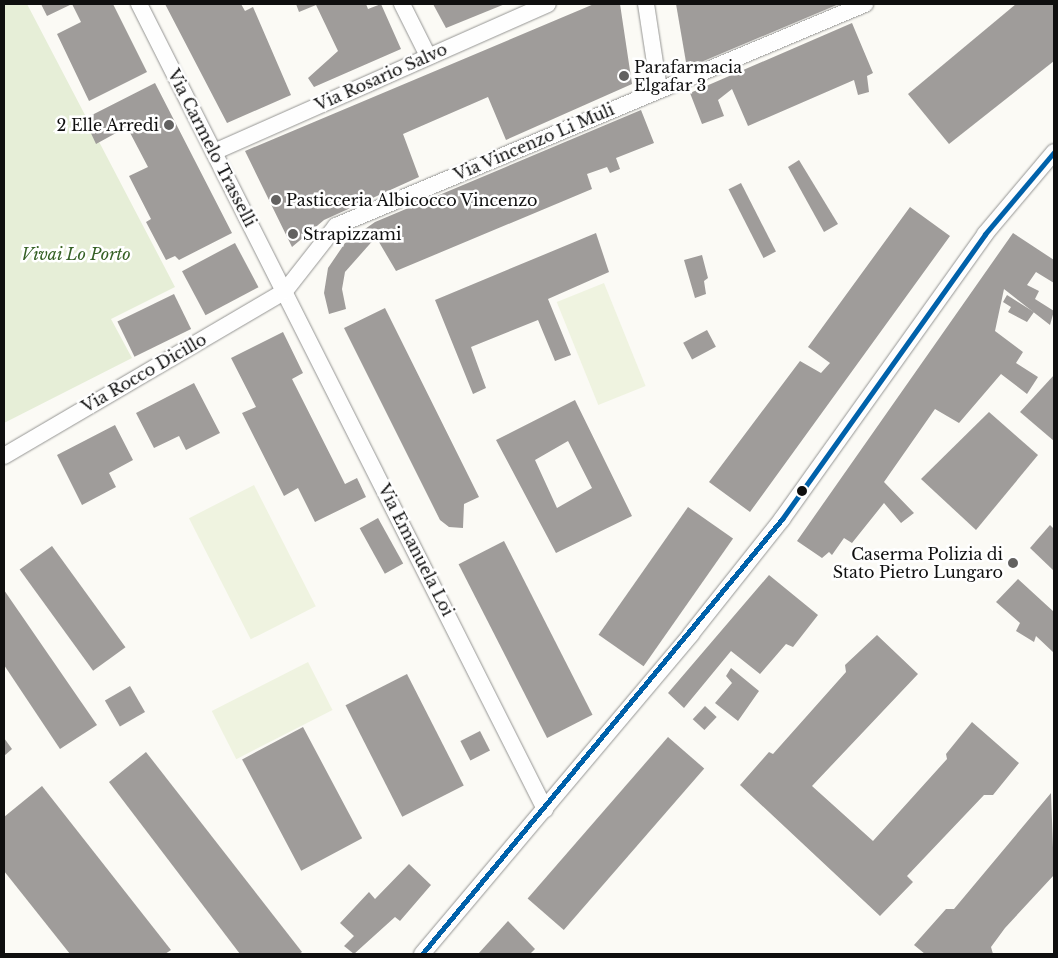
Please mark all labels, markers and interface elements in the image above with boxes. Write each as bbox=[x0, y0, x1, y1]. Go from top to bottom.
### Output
street label: Via Rosario Salvo bbox=[312, 39, 450, 115]
place label: Parafarmacia Elgafar 3 bbox=[634, 57, 742, 95]
street label: Via Carmelo Trasselli bbox=[164, 66, 260, 230]
marker: Parafarmacia Elgafar 3 bbox=[618, 70, 630, 82]
street label: Via Vincenzo Li Muli bbox=[451, 99, 617, 185]
place label: 2 Elle Arredi bbox=[56, 115, 159, 135]
marker: 2 Elle Arredi bbox=[163, 119, 175, 131]
place label: Pasticceria Albicocco Vincenzo bbox=[286, 190, 539, 210]
marker: Pasticceria Albicocco Vincenzo bbox=[270, 194, 282, 206]
place label: Strapizzami bbox=[303, 224, 401, 244]
marker: Strapizzami bbox=[287, 228, 299, 240]
park label: Vivai Lo Porto bbox=[21, 244, 131, 264]
street label: Via Rocco Dicillo bbox=[78, 329, 210, 417]
street label: Via Emanuela Loi bbox=[374, 481, 458, 619]
unlabelled marker bbox=[797, 486, 807, 496]
place label: Caserma Polizia di Stato Pietro Lungaro bbox=[833, 544, 1003, 582]
marker: Caserma Polizia di Stato Pietro Lungaro bbox=[1007, 557, 1019, 569]

